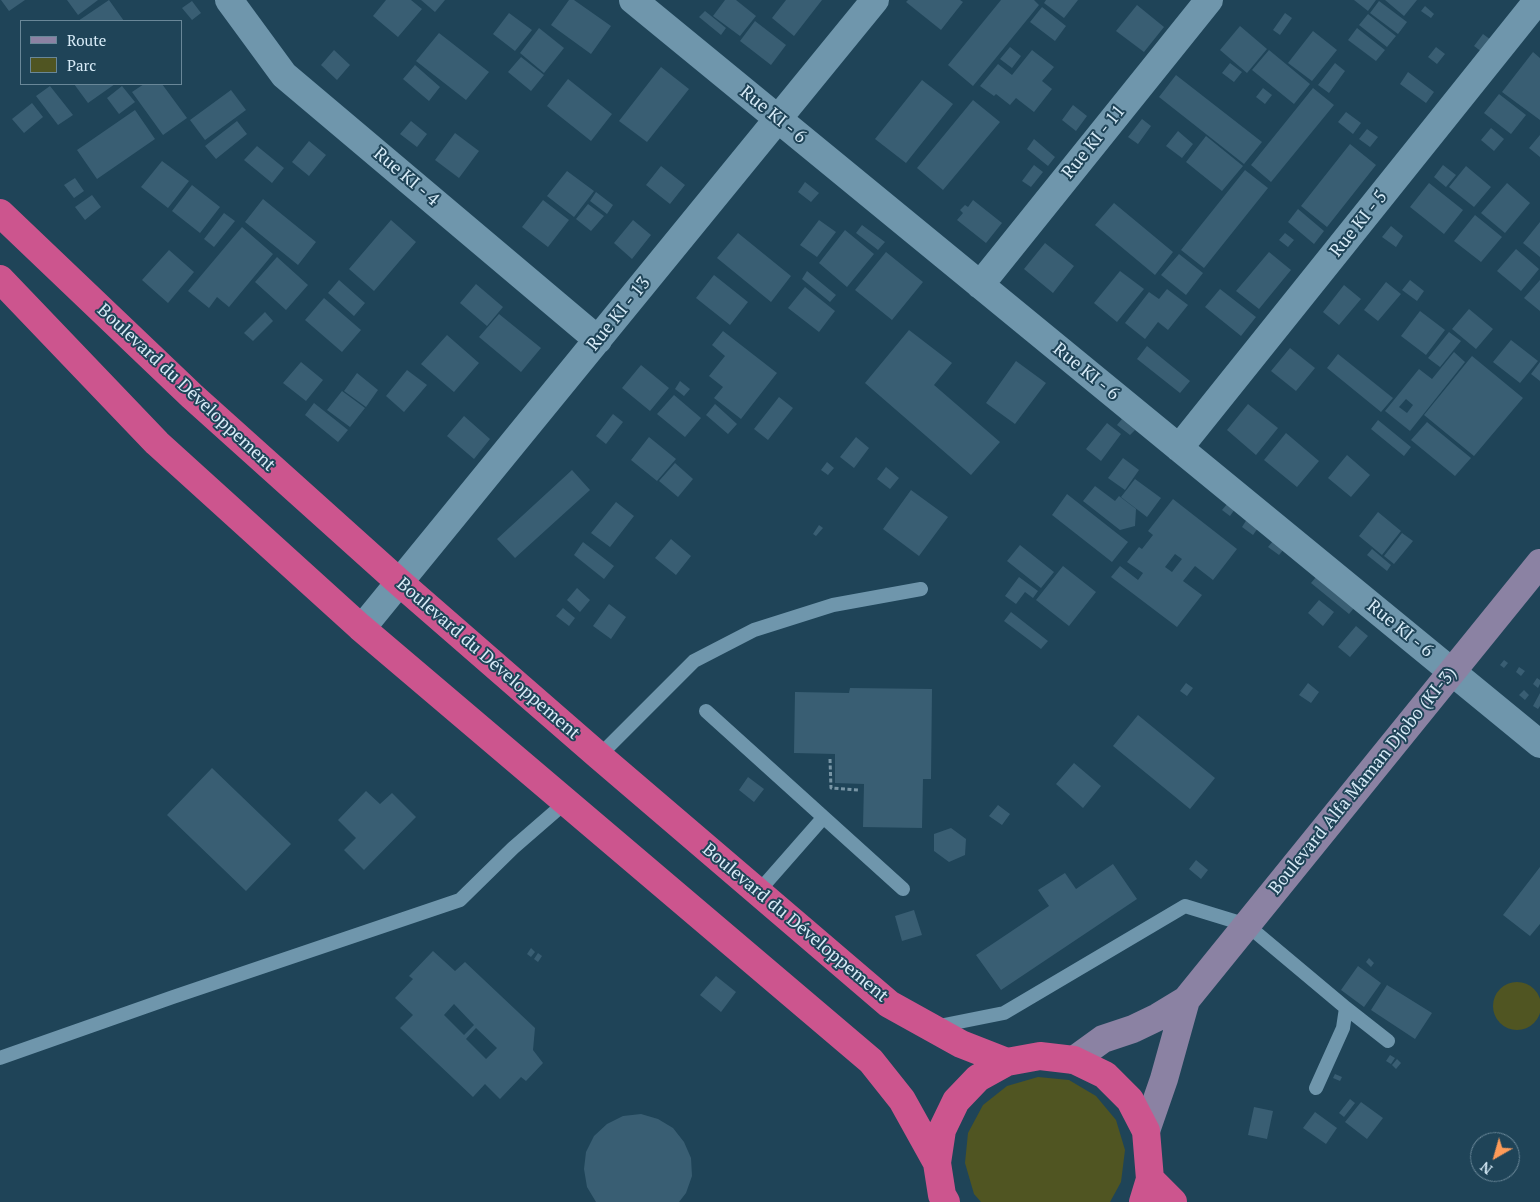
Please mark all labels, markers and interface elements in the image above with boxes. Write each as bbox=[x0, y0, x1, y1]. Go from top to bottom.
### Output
legend bbox=[20, 20, 182, 85]
text: Route bbox=[67, 30, 106, 50]
text: Parc bbox=[67, 55, 96, 75]
street label: Rue KI - 6 bbox=[735, 82, 811, 148]
street label: Rue KI - 11 bbox=[1058, 101, 1130, 183]
street label: Rue KI - 4 bbox=[369, 143, 443, 211]
street label: Rue KI - 5 bbox=[1326, 186, 1392, 262]
street label: Rue KI - 13 bbox=[583, 273, 655, 355]
street label: Boulevard du Développement bbox=[92, 300, 280, 476]
street label: Rue KI - 6 bbox=[1048, 339, 1124, 405]
street label: Boulevard du Développement bbox=[392, 574, 584, 744]
street label: Rue KI - 6 bbox=[1362, 596, 1438, 662]
street label: Boulevard Alfa Maman Djobo (KI-3) bbox=[1265, 663, 1461, 899]
street label: Boulevard du Développement bbox=[698, 839, 892, 1007]
north arrow bbox=[1470, 1132, 1520, 1182]
text: N bbox=[1476, 1158, 1496, 1179]

